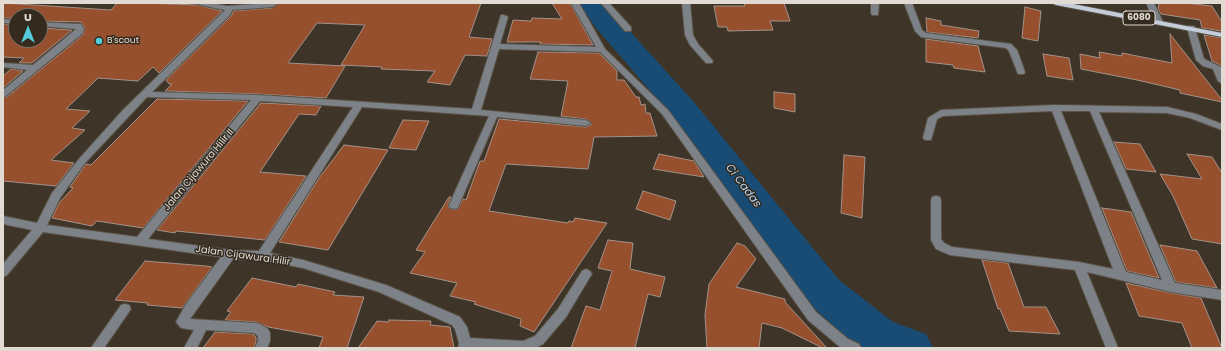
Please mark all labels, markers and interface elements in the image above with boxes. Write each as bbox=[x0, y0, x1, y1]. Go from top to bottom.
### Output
north arrow bbox=[8, 8, 48, 48]
text: U bbox=[24, 9, 32, 25]
road number: 6080 bbox=[1123, 11, 1155, 25]
marker: B'scout bbox=[94, 36, 104, 46]
place label: B'scout bbox=[107, 36, 139, 46]
street label: Jalan Cijawura Hilir II bbox=[161, 127, 237, 213]
water label: Ci Cadas bbox=[722, 162, 764, 210]
street label: Jalan Cijawura Hilir bbox=[195, 243, 291, 269]

